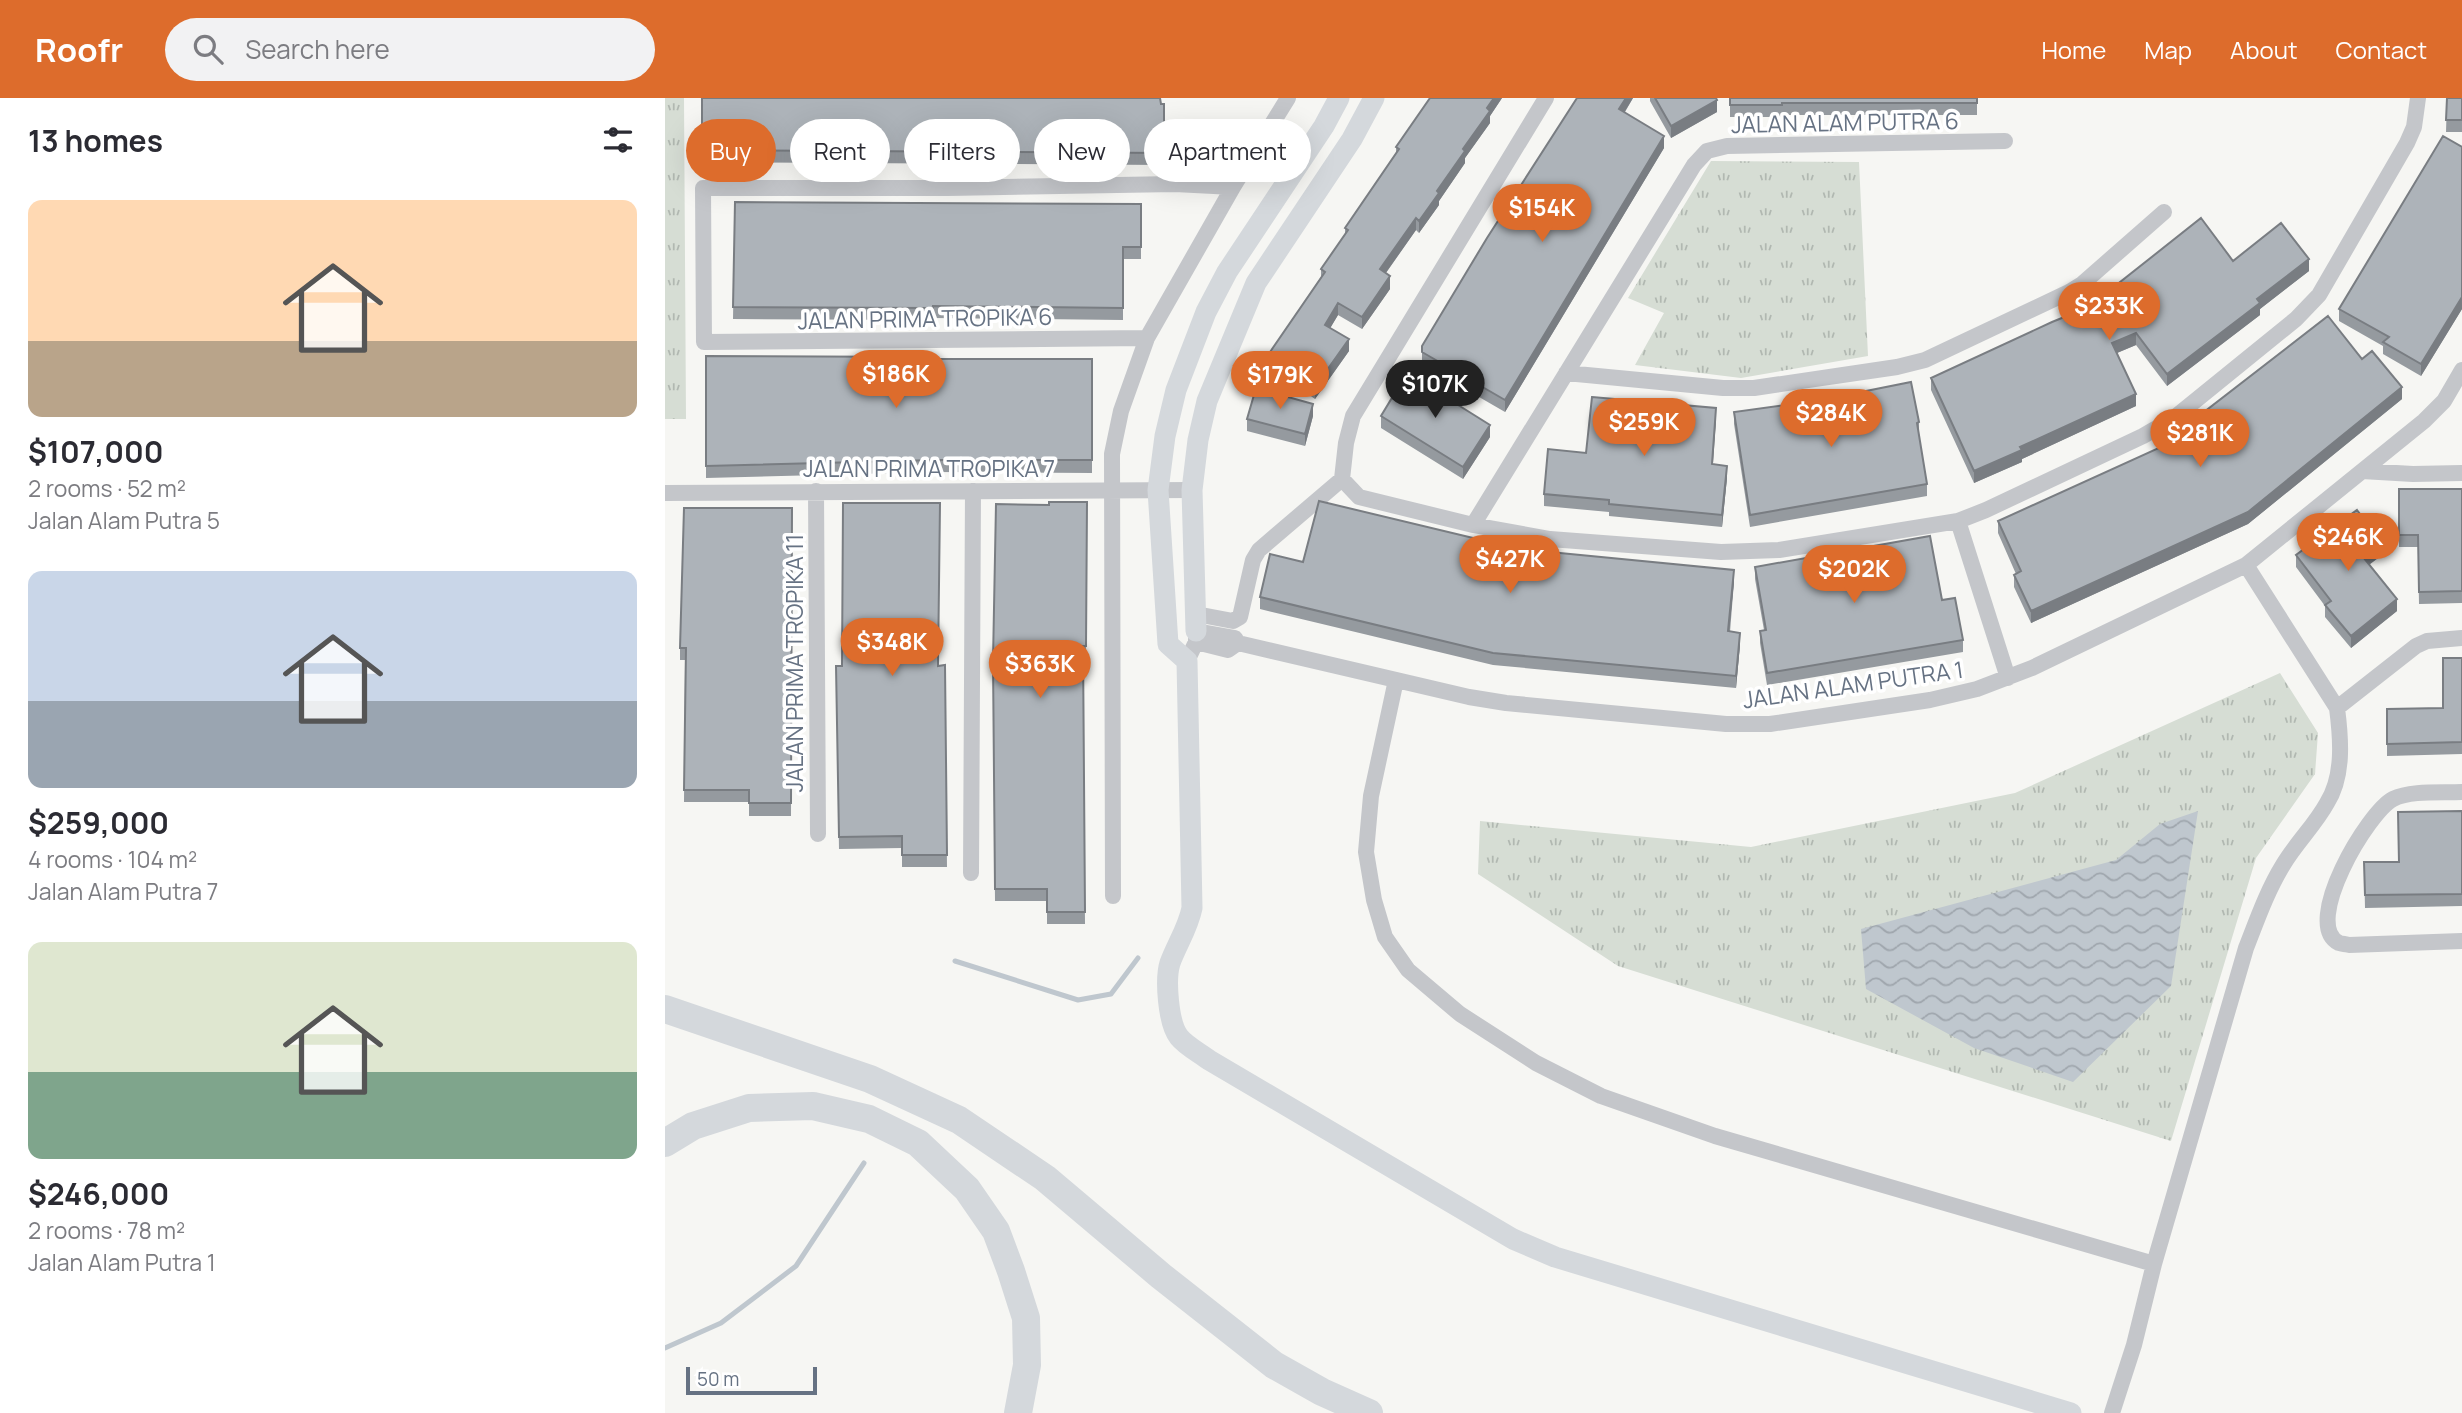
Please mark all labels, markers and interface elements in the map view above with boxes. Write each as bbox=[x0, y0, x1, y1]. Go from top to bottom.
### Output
search box bbox=[165, 18, 655, 81]
text: Roofr bbox=[35, 27, 123, 72]
icon: search bbox=[189, 30, 227, 68]
text: Search here bbox=[245, 31, 390, 67]
text: Home bbox=[2041, 33, 2106, 66]
text: Map bbox=[2144, 33, 2192, 66]
text: About bbox=[2230, 33, 2298, 66]
text: Contact bbox=[2336, 33, 2427, 66]
street label: JALAN ALAM PUTRA 6 bbox=[1731, 104, 1959, 140]
chip: Buy bbox=[686, 119, 776, 182]
chip: Rent bbox=[790, 119, 890, 182]
chip: Filters bbox=[904, 119, 1020, 182]
chip: New bbox=[1034, 119, 1130, 182]
chip: Apartment bbox=[1144, 119, 1311, 182]
text: 13 homes bbox=[28, 120, 163, 161]
icon: filters bbox=[599, 121, 637, 159]
pin: $154K bbox=[1493, 184, 1591, 244]
text: $154K bbox=[1509, 191, 1575, 223]
icon: home bbox=[270, 245, 396, 371]
pin: $233K bbox=[2060, 282, 2158, 342]
text: $233K bbox=[2074, 289, 2144, 321]
street label: JALAN PRIMA TROPIKA 6 bbox=[797, 300, 1053, 336]
pin: $186K bbox=[847, 350, 945, 410]
pin: $179K bbox=[1231, 352, 1329, 411]
text: $186K bbox=[862, 357, 930, 389]
text: $179K bbox=[1247, 358, 1313, 390]
pin: $107K bbox=[1386, 360, 1484, 420]
text: $107K bbox=[1402, 367, 1468, 399]
pin: $284K bbox=[1782, 390, 1880, 449]
text: $284K bbox=[1795, 396, 1867, 428]
pin: $259K bbox=[1595, 398, 1693, 458]
text: $259K bbox=[1609, 405, 1679, 437]
pin: $281K bbox=[2151, 410, 2249, 469]
text: $281K bbox=[2166, 416, 2234, 448]
text: $107,000 bbox=[28, 431, 164, 472]
street label: JALAN PRIMA TROPIKA 7 bbox=[803, 452, 1055, 484]
text: 2 rooms · 52 m² bbox=[28, 472, 186, 504]
text: Jalan Alam Putra 5 bbox=[28, 504, 220, 536]
pin: $246K bbox=[2299, 514, 2397, 573]
text: $246K bbox=[2313, 520, 2383, 552]
street label: JALAN PRIMA TROPIKA 11 bbox=[778, 534, 810, 792]
pin: $427K bbox=[1461, 536, 1559, 595]
text: $427K bbox=[1475, 542, 1545, 574]
pin: $202K bbox=[1805, 546, 1903, 605]
text: $202K bbox=[1818, 552, 1890, 584]
icon: home bbox=[270, 616, 396, 742]
pin: $348K bbox=[843, 618, 941, 678]
text: $348K bbox=[857, 625, 927, 657]
pin: $363K bbox=[991, 640, 1089, 700]
text: $363K bbox=[1005, 647, 1075, 679]
street label: JALAN ALAM PUTRA 1 bbox=[1741, 653, 1965, 715]
text: $259,000 bbox=[28, 802, 169, 843]
text: 4 rooms · 104 m² bbox=[28, 843, 197, 875]
text: Jalan Alam Putra 7 bbox=[28, 875, 218, 907]
icon: home bbox=[270, 987, 396, 1113]
text: $246,000 bbox=[28, 1173, 169, 1214]
text: 2 rooms · 78 m² bbox=[28, 1214, 185, 1246]
text: Jalan Alam Putra 1 bbox=[28, 1246, 216, 1278]
scale bar bbox=[686, 1364, 817, 1396]
text: 50 m bbox=[697, 1366, 739, 1392]

